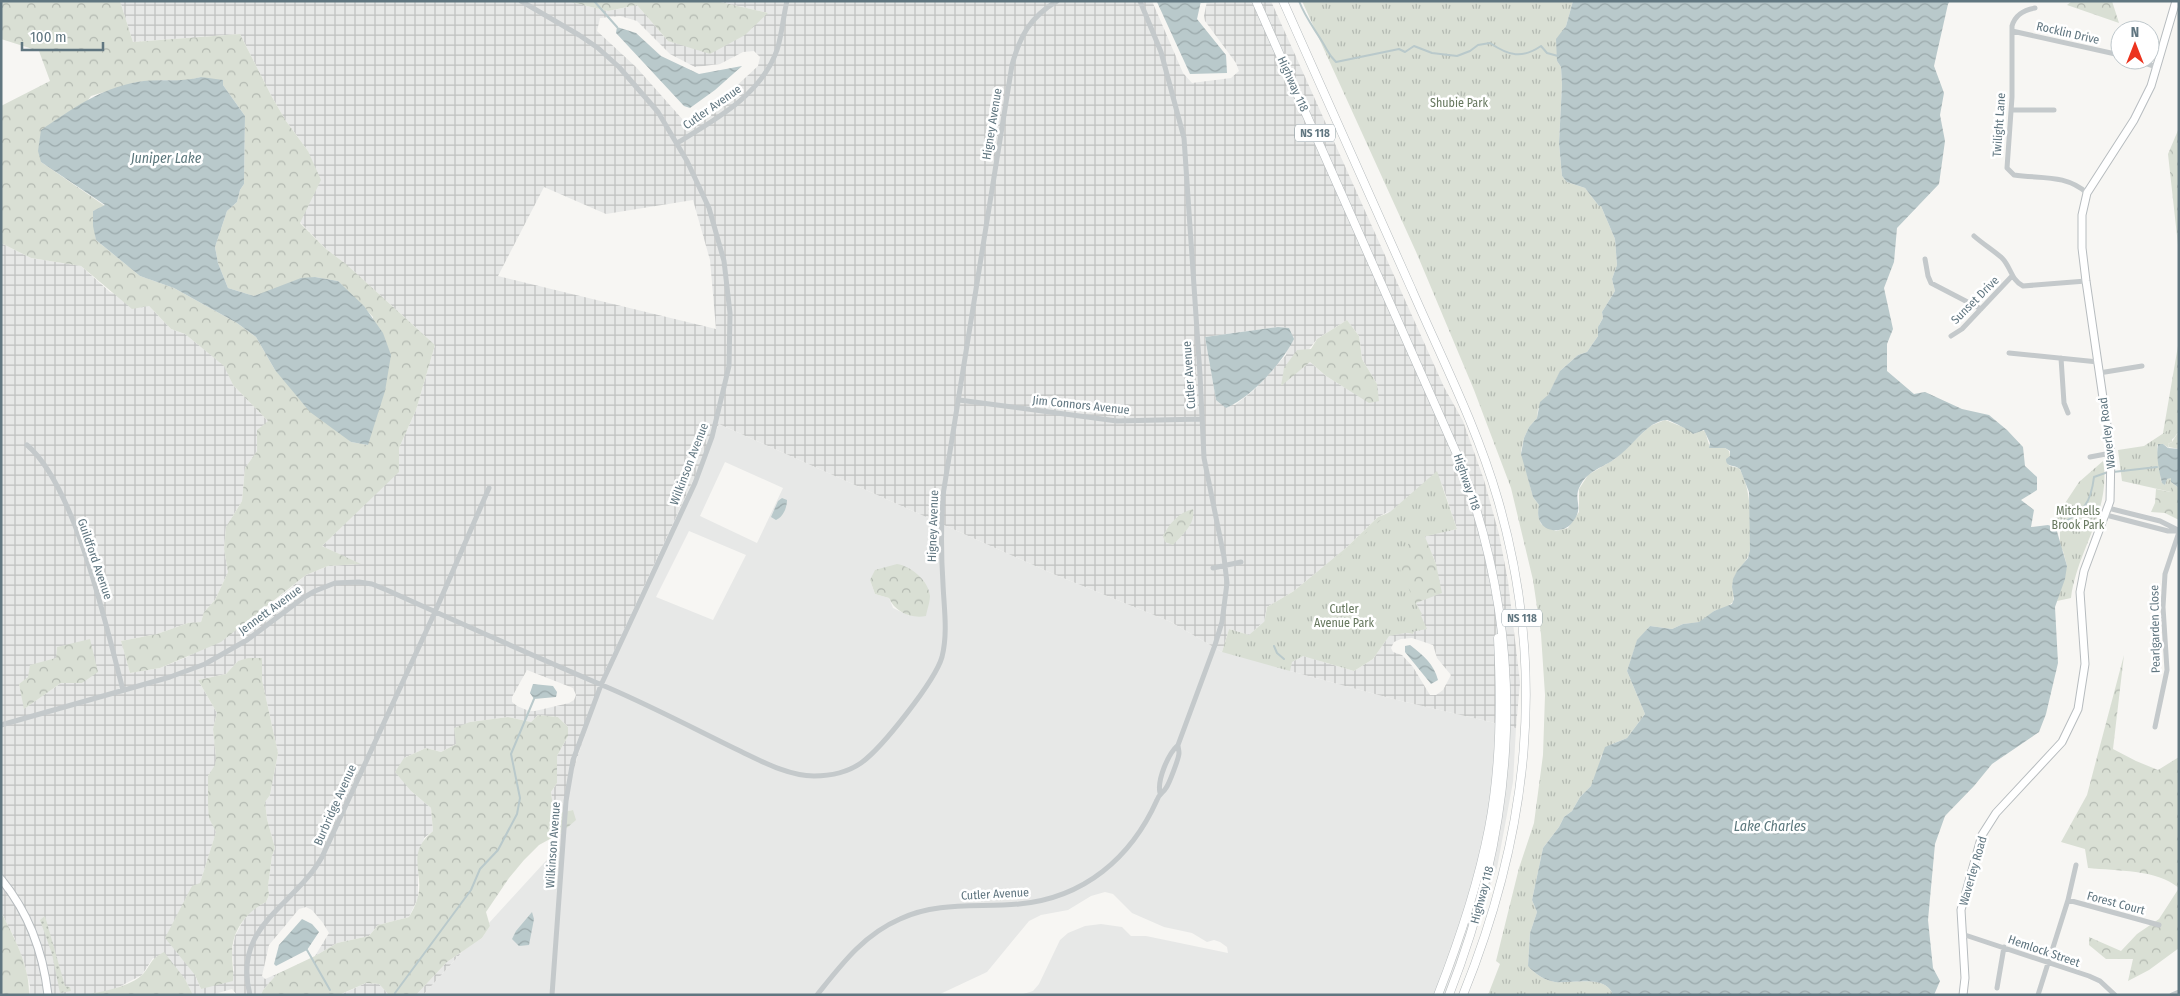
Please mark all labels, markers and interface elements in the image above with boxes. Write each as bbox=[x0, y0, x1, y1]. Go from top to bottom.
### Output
street label: Rocklin Drive bbox=[2035, 19, 2101, 47]
scale bar bbox=[22, 20, 104, 52]
north arrow bbox=[2110, 20, 2160, 70]
text: N bbox=[2131, 24, 2139, 41]
text: 100 m bbox=[30, 28, 67, 46]
street label: Highway 118 bbox=[1275, 54, 1311, 114]
street label: Cutler Avenue bbox=[680, 82, 744, 132]
street label: Higney Avenue bbox=[979, 87, 1005, 161]
street label: Twilight Lane bbox=[1990, 92, 2008, 158]
park label: Shubie Park bbox=[1430, 96, 1488, 110]
road number: NS 118 bbox=[1295, 125, 1335, 142]
water label: Juniper Lake bbox=[130, 150, 202, 167]
street label: Sunset Drive bbox=[1948, 273, 2002, 327]
street label: Cutler Avenue bbox=[1180, 340, 1198, 409]
street label: Jim Connors Avenue bbox=[1032, 393, 1130, 417]
street label: Waverley Road bbox=[2096, 397, 2118, 469]
street label: Wilkinson Avenue bbox=[667, 421, 711, 507]
street label: Highway 118 bbox=[1451, 452, 1483, 512]
street label: Higney Avenue bbox=[925, 490, 941, 562]
park label: Mitchells Brook Park bbox=[2052, 504, 2105, 532]
street label: Guildford Avenue bbox=[75, 517, 115, 601]
street label: Jennett Avenue bbox=[236, 582, 304, 638]
street label: Pearlgarden Close bbox=[2147, 585, 2163, 673]
park label: Cutler Avenue Park bbox=[1314, 602, 1374, 630]
road number: NS 118 bbox=[1502, 610, 1542, 626]
street label: Burbridge Avenue bbox=[311, 762, 359, 848]
street label: Wilkinson Avenue bbox=[543, 801, 563, 889]
water label: Lake Charles bbox=[1734, 818, 1806, 835]
street label: Waverley Road bbox=[1956, 835, 1990, 907]
street label: Highway 118 bbox=[1468, 865, 1496, 925]
street label: Cutler Avenue bbox=[961, 885, 1029, 903]
street label: Forest Court bbox=[2086, 889, 2147, 917]
street label: Hemlock Street bbox=[2006, 932, 2082, 970]

